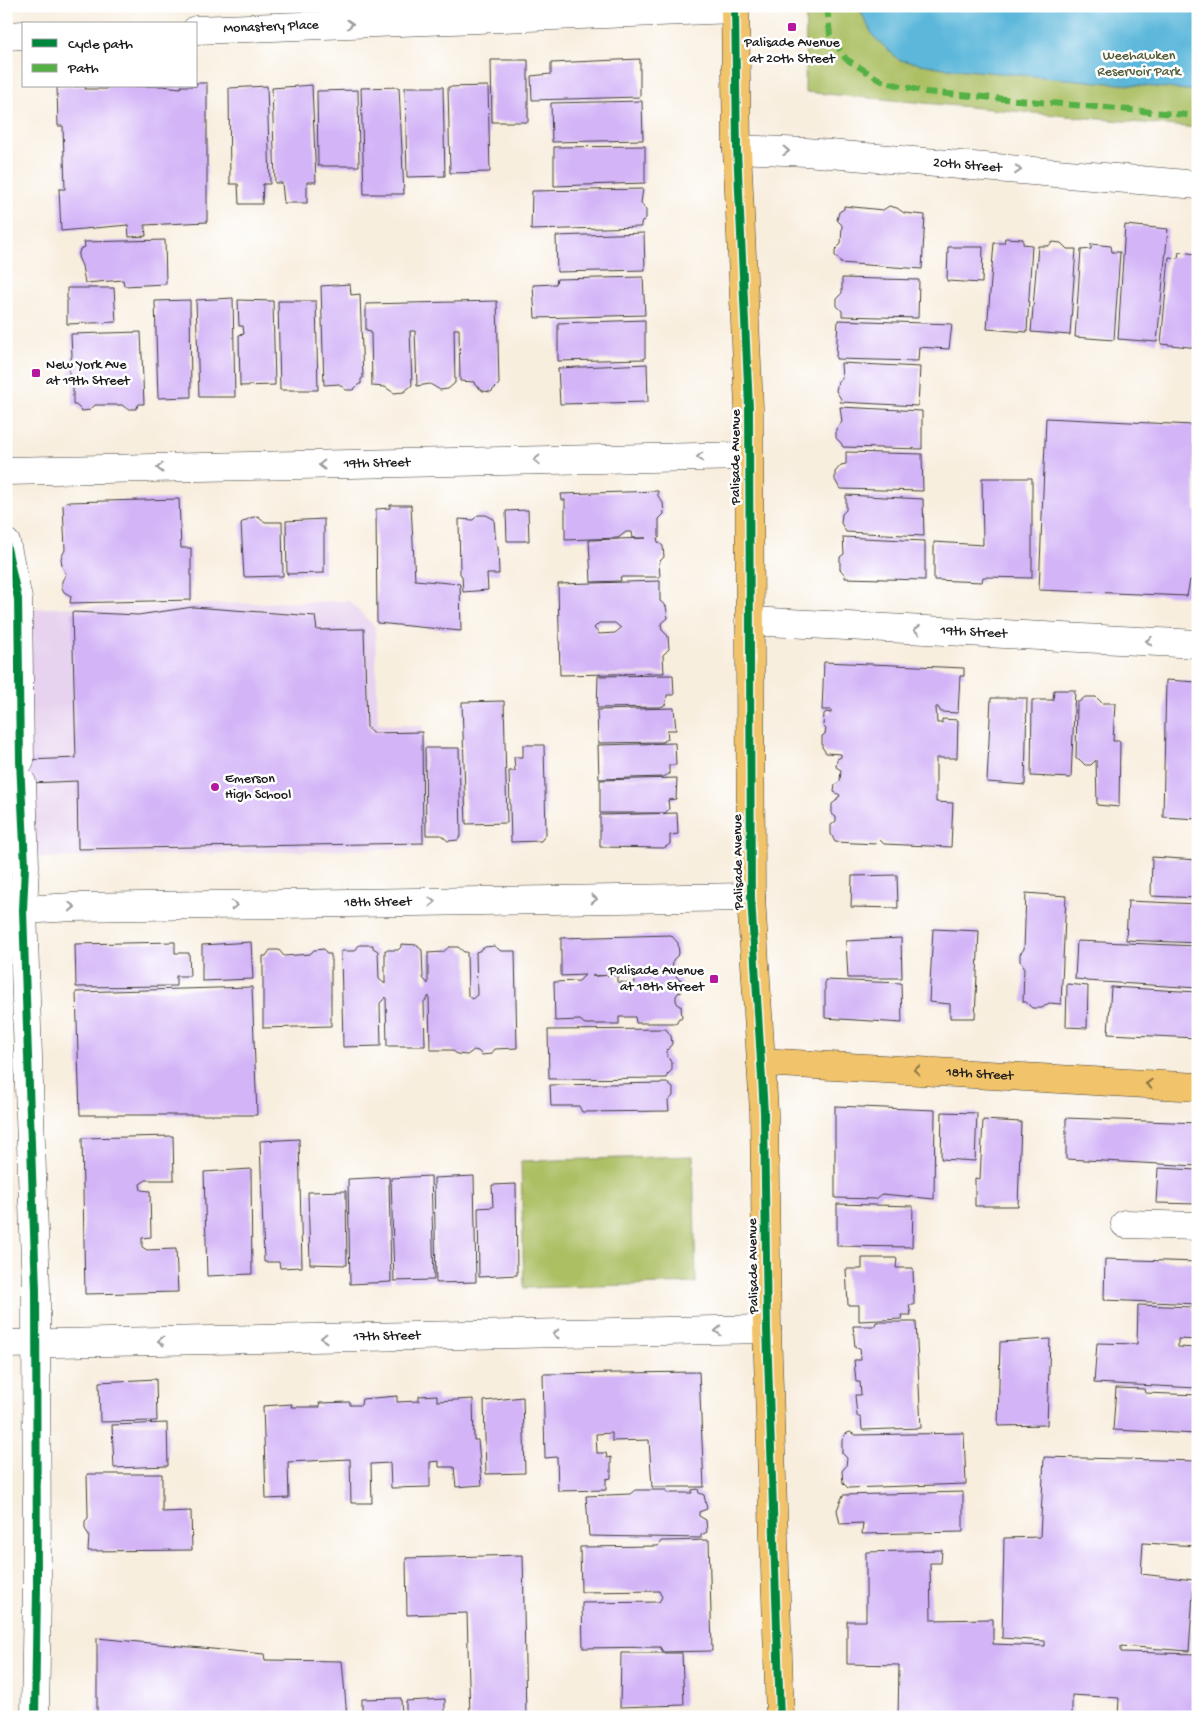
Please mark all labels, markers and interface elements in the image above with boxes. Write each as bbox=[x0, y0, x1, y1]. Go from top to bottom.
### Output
street label: Monastery Place bbox=[223, 17, 320, 37]
one-way arrow bbox=[346, 19, 354, 29]
marker: Palisade Avenue at 20th Street bbox=[786, 21, 798, 33]
legend bbox=[22, 22, 198, 88]
place label: Palisade Avenue at 20th Street bbox=[743, 35, 840, 68]
text: Cycle path bbox=[68, 36, 133, 54]
park label: Weehawken Reservoir Park bbox=[1097, 48, 1182, 81]
text: Path bbox=[67, 60, 99, 78]
one-way arrow bbox=[782, 146, 790, 156]
street label: 20th Street bbox=[932, 154, 1004, 177]
one-way arrow bbox=[1014, 164, 1022, 175]
place label: New York Ave at 19th Street bbox=[46, 357, 131, 390]
marker: New York Ave at 19th Street bbox=[30, 367, 42, 379]
street label: Palisade Avenue bbox=[728, 409, 745, 506]
one-way arrow bbox=[695, 452, 703, 462]
street label: 19th Street bbox=[342, 454, 412, 473]
one-way arrow bbox=[533, 455, 540, 465]
one-way arrow bbox=[318, 460, 326, 470]
one-way arrow bbox=[155, 463, 163, 473]
street label: 19th Street bbox=[939, 622, 1009, 643]
one-way arrow bbox=[913, 624, 921, 635]
one-way arrow bbox=[1145, 636, 1153, 647]
place label: Emerson High School bbox=[225, 771, 291, 804]
marker: Emerson High School bbox=[209, 781, 221, 793]
street label: Palisade Avenue bbox=[730, 813, 748, 911]
street label: 18th Street bbox=[343, 893, 413, 912]
one-way arrow bbox=[590, 894, 598, 904]
one-way arrow bbox=[428, 896, 436, 907]
one-way arrow bbox=[231, 899, 239, 910]
one-way arrow bbox=[68, 902, 76, 913]
place label: Palisade Avenue at 18th Street bbox=[608, 963, 705, 996]
marker: Palisade Avenue at 18th Street bbox=[708, 973, 720, 985]
street label: 18th Street bbox=[945, 1064, 1015, 1085]
one-way arrow bbox=[913, 1065, 921, 1076]
one-way arrow bbox=[1145, 1079, 1153, 1090]
street label: Palisade Avenue bbox=[745, 1217, 763, 1315]
one-way arrow bbox=[714, 1326, 722, 1336]
street label: 17th Street bbox=[352, 1327, 422, 1346]
one-way arrow bbox=[552, 1329, 560, 1339]
one-way arrow bbox=[319, 1333, 327, 1343]
one-way arrow bbox=[157, 1335, 165, 1346]

